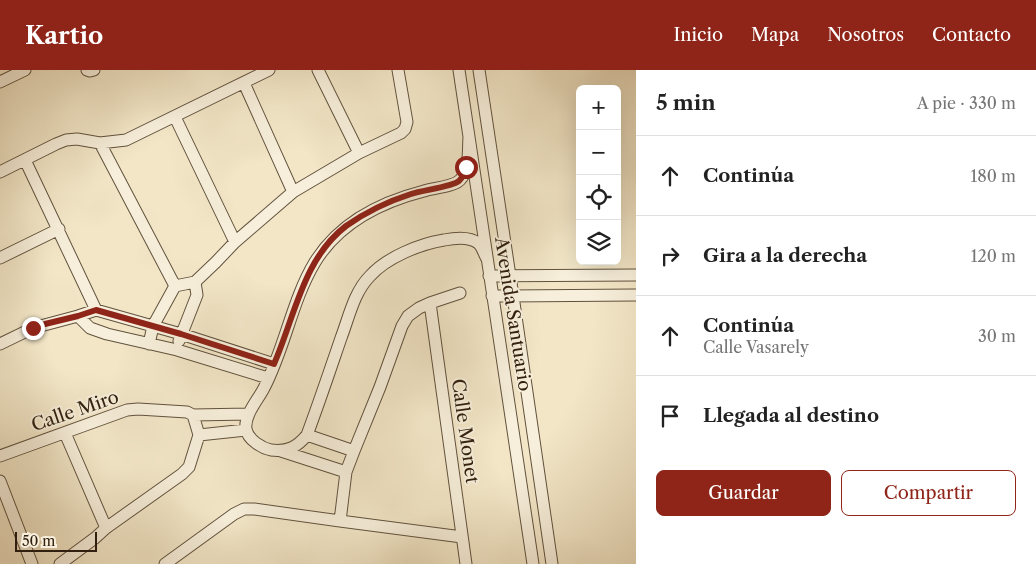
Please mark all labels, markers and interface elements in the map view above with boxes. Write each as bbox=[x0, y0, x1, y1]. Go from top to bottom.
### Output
text: Kartio bbox=[25, 21, 103, 50]
text: Inicio bbox=[674, 24, 723, 46]
text: Mapa bbox=[751, 24, 799, 46]
text: Nosotros bbox=[827, 24, 904, 46]
text: Contacto bbox=[932, 24, 1011, 46]
map controls bbox=[576, 85, 621, 265]
button: + bbox=[576, 85, 621, 130]
text: 5 min bbox=[656, 90, 716, 115]
text: A pie · 330 m bbox=[917, 93, 1016, 113]
button: − bbox=[576, 130, 621, 175]
route start bbox=[455, 156, 478, 179]
icon: ahead bbox=[656, 162, 684, 190]
text: Continúa bbox=[703, 164, 794, 187]
text: 180 m bbox=[970, 166, 1016, 186]
button: locate bbox=[576, 175, 621, 220]
button: layers bbox=[576, 220, 621, 265]
street label: Avenida Santuario bbox=[490, 234, 536, 393]
icon: right bbox=[656, 242, 684, 270]
text: Gira a la derecha bbox=[703, 244, 867, 267]
text: 120 m bbox=[971, 246, 1016, 266]
text: Continúa bbox=[703, 314, 794, 337]
route end bbox=[22, 317, 45, 340]
icon: ahead bbox=[656, 322, 684, 350]
text: 30 m bbox=[978, 326, 1016, 346]
text: Calle Vasarely bbox=[703, 337, 809, 357]
street label: Calle Monet bbox=[447, 377, 483, 485]
street label: Calle Miro bbox=[28, 386, 122, 436]
icon: arrive bbox=[656, 402, 684, 430]
text: Llegada al destino bbox=[703, 404, 879, 427]
button: Guardar bbox=[656, 470, 831, 516]
button: Compartir bbox=[841, 470, 1016, 516]
scale bar bbox=[15, 529, 98, 552]
text: 50 m bbox=[22, 532, 55, 550]

